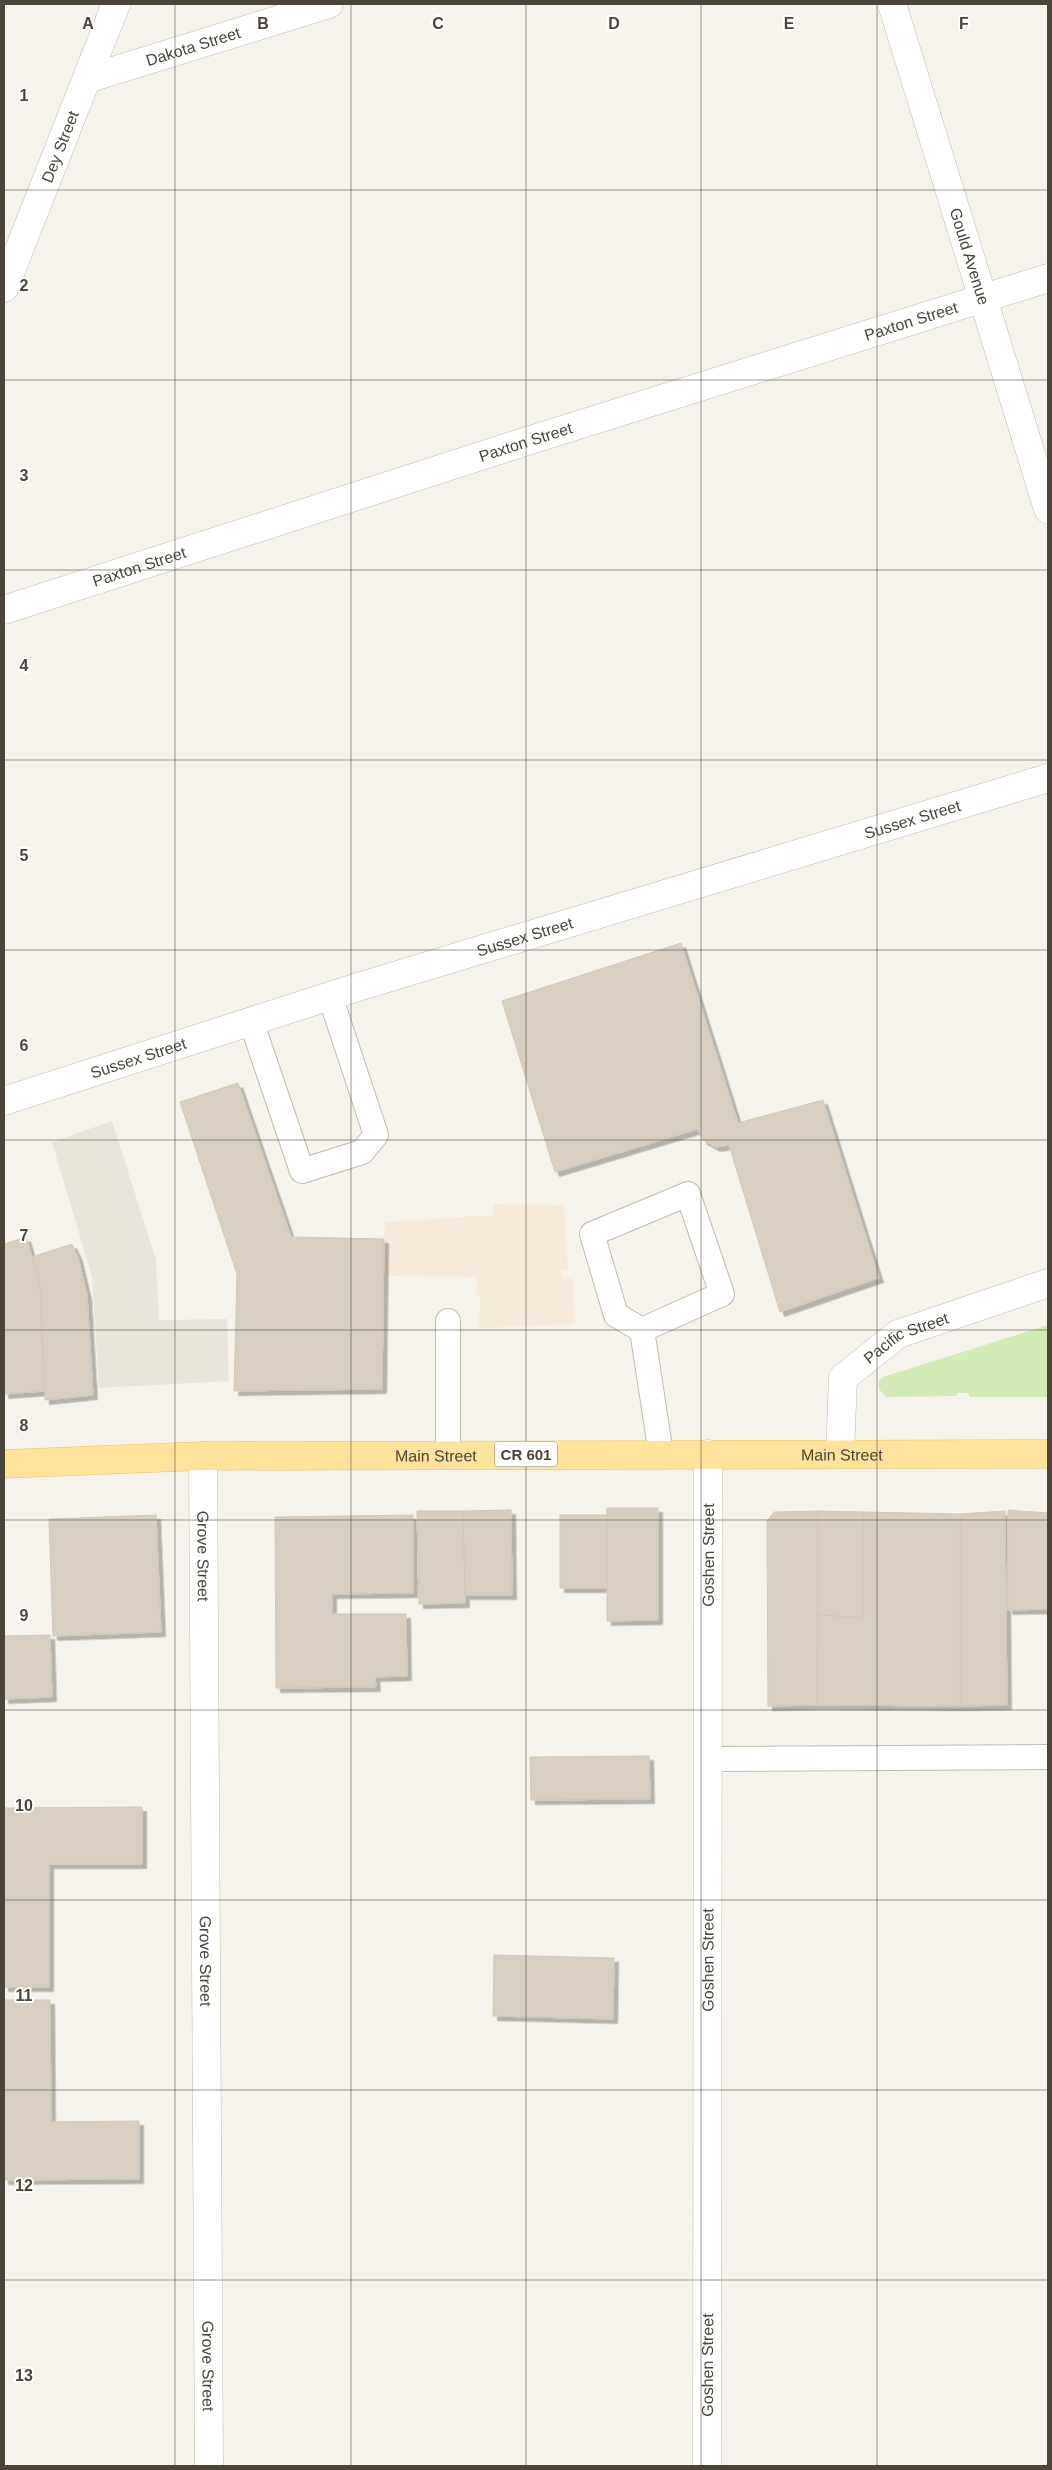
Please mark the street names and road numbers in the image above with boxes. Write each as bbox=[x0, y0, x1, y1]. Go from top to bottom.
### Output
street label: Dakota Street bbox=[144, 23, 243, 69]
street label: Dey Street bbox=[38, 108, 82, 185]
street label: Gould Avenue bbox=[947, 206, 993, 307]
street label: Paxton Street bbox=[862, 298, 960, 343]
street label: Paxton Street bbox=[477, 419, 575, 465]
street label: Paxton Street bbox=[90, 543, 188, 589]
street label: Sussex Street bbox=[862, 796, 963, 842]
street label: Sussex Street bbox=[474, 914, 575, 959]
street label: Sussex Street bbox=[88, 1034, 189, 1081]
street label: Pacific Street bbox=[860, 1309, 951, 1367]
road number: CR 601 bbox=[495, 1442, 557, 1466]
street label: Main Street bbox=[801, 1446, 883, 1463]
street label: Main Street bbox=[395, 1447, 477, 1464]
street label: Goshen Street bbox=[699, 1503, 716, 1607]
street label: Grove Street bbox=[195, 1511, 212, 1602]
street label: Goshen Street bbox=[699, 1908, 716, 2012]
street label: Grove Street bbox=[197, 1916, 215, 2007]
street label: Goshen Street bbox=[699, 2313, 716, 2417]
street label: Grove Street bbox=[200, 2321, 217, 2412]

